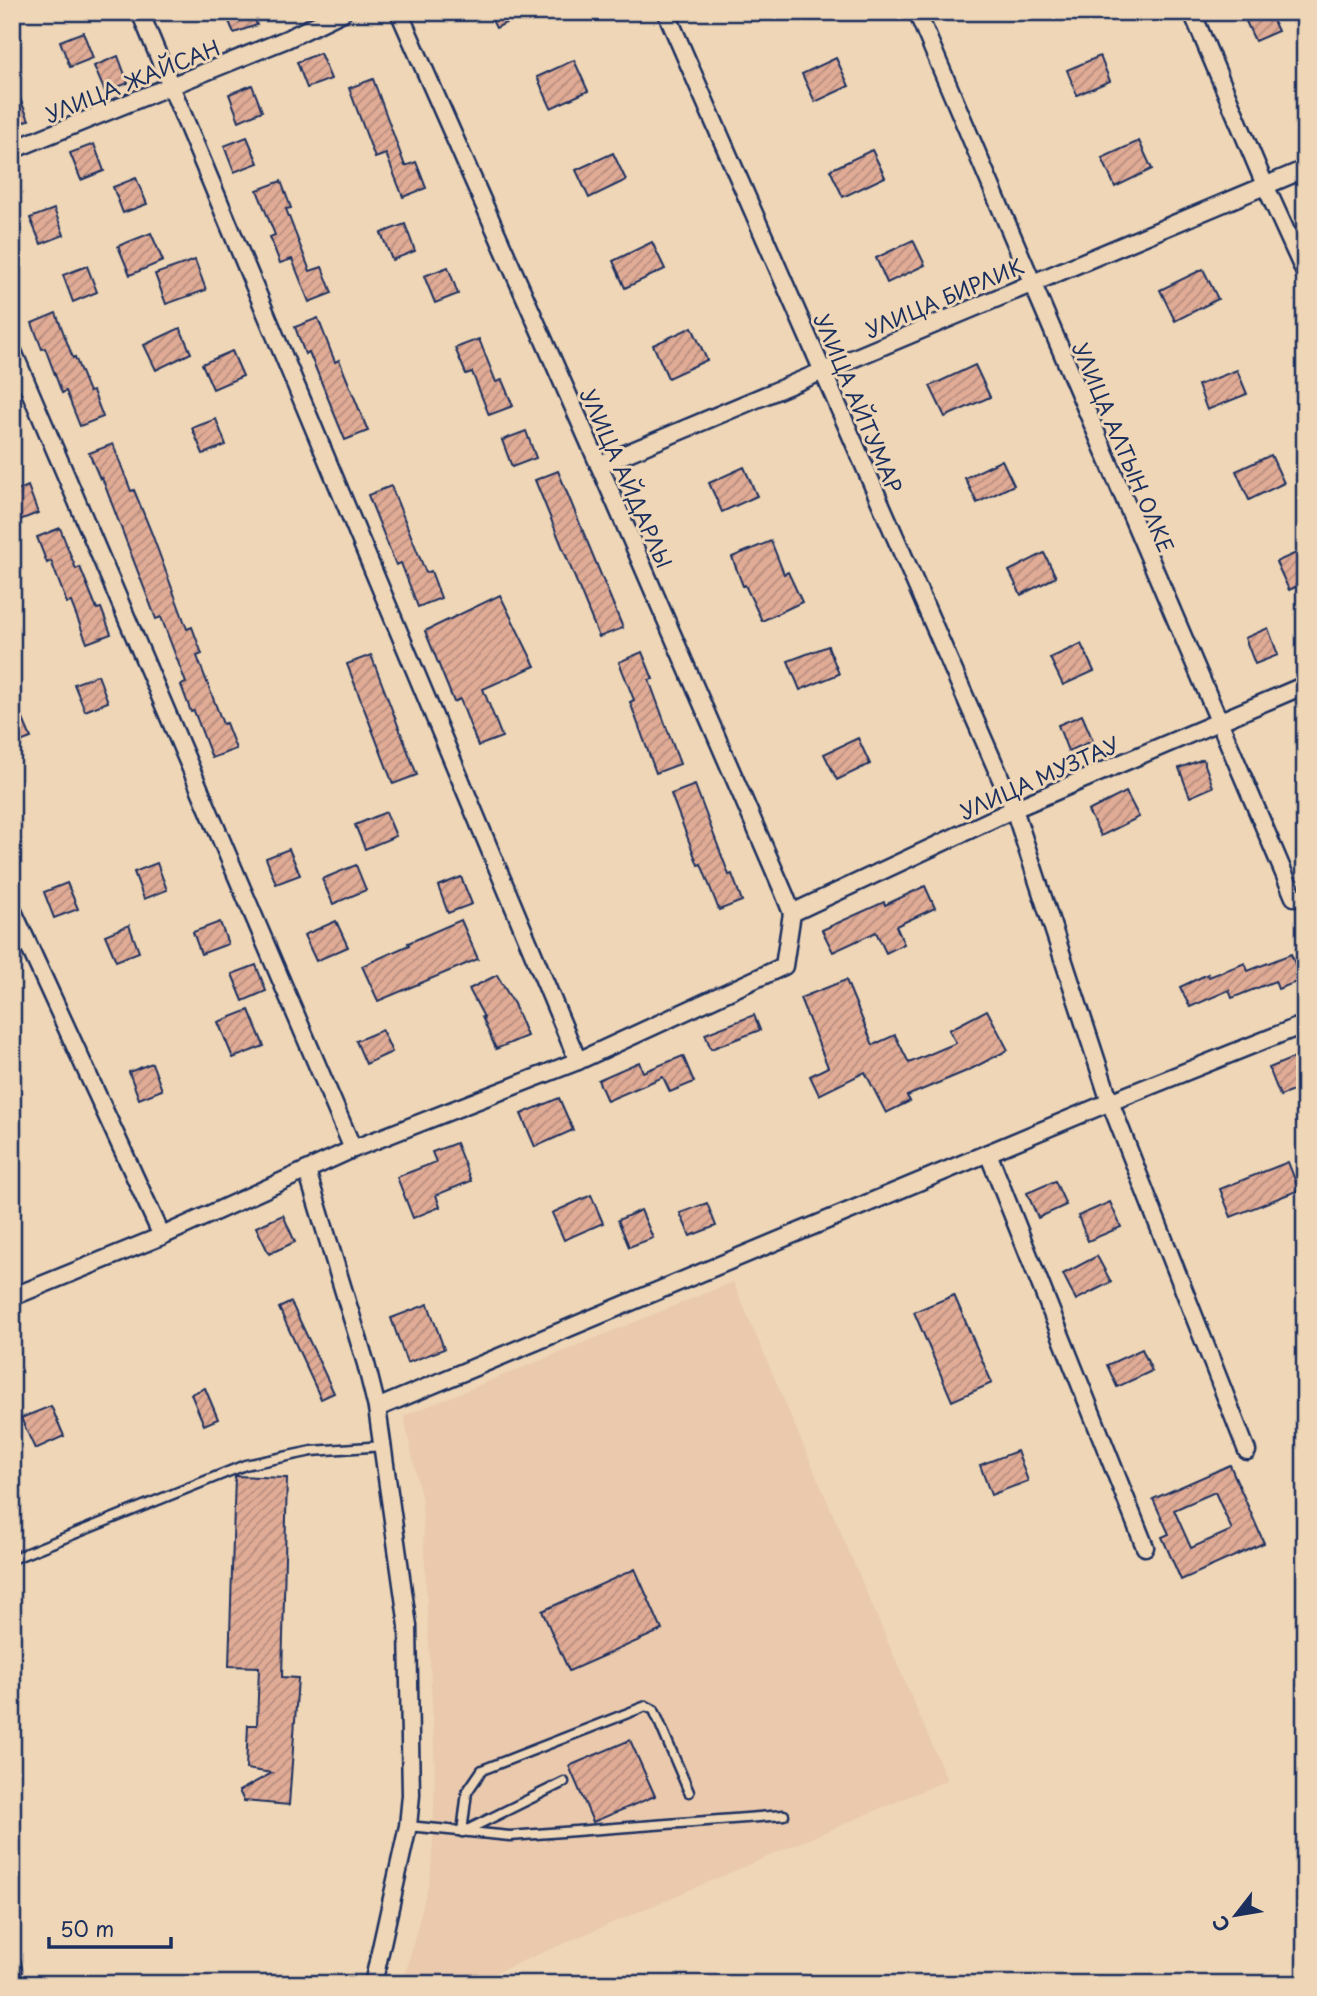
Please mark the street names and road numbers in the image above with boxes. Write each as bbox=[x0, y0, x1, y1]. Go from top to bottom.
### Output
street label: УЛИЦА ЖАЙСАН bbox=[40, 30, 224, 130]
street label: УЛИЦА БИРЛИК bbox=[860, 249, 1028, 345]
street label: УЛИЦА АЙТУМАР bbox=[807, 308, 911, 498]
street label: УЛИЦА АЛТЫН ОЛКЕ bbox=[1065, 337, 1183, 557]
street label: УЛИЦА АЙДАРЛЫ bbox=[573, 383, 681, 573]
street label: УЛИЦА МУЗТАУ bbox=[954, 727, 1124, 827]

